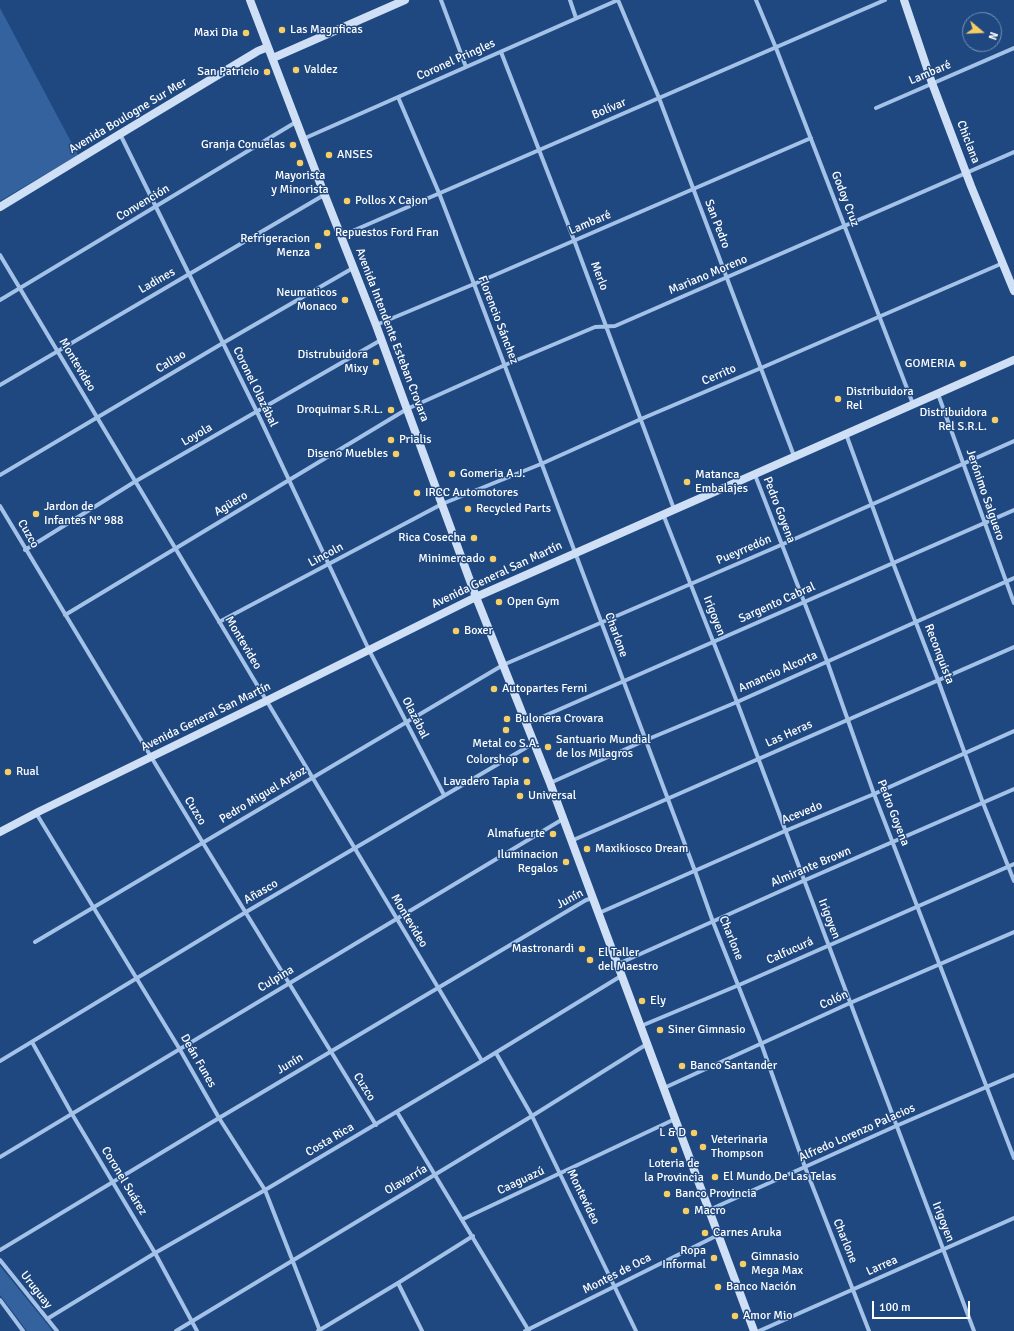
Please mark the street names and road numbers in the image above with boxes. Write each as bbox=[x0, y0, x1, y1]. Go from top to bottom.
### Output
street label: Coronel Pringles bbox=[414, 36, 498, 84]
street label: Lambaré bbox=[907, 58, 953, 88]
street label: Avenida Boulogne Sur Mer bbox=[66, 75, 190, 157]
street label: Bolívar bbox=[590, 95, 628, 123]
street label: Chiclana bbox=[953, 118, 983, 166]
street label: Godoy Cruz bbox=[828, 169, 862, 229]
street label: Convención bbox=[114, 182, 172, 224]
street label: San Pedro bbox=[701, 198, 733, 250]
street label: Lambaré bbox=[567, 208, 613, 238]
street label: Avenida Intendente Esteban Crovara bbox=[352, 246, 432, 424]
street label: Mariano Moreno bbox=[666, 252, 750, 298]
street label: Merlo bbox=[587, 260, 611, 292]
street label: Ladines bbox=[136, 265, 178, 297]
street label: Florencio Sánchez bbox=[475, 274, 521, 366]
street label: Montevideo bbox=[55, 336, 99, 394]
street label: Coronel Olazábal bbox=[229, 345, 281, 429]
street label: Callao bbox=[153, 347, 189, 377]
street label: Cerrito bbox=[700, 361, 738, 389]
street label: Loyola bbox=[179, 420, 215, 450]
street label: Jerónimo Salguero bbox=[963, 447, 1007, 543]
street label: Pedro Goyena bbox=[760, 475, 798, 545]
street label: Agüero bbox=[212, 488, 250, 520]
street label: Cuzco bbox=[14, 517, 42, 551]
street label: Pueyrredón bbox=[714, 532, 774, 568]
street label: Avenida General San Martín bbox=[429, 538, 565, 612]
street label: Lincoln bbox=[306, 540, 346, 570]
street label: Sargento Cabral bbox=[736, 580, 818, 626]
street label: Irigoyen bbox=[700, 594, 728, 638]
street label: Charlone bbox=[601, 611, 631, 659]
street label: Montevideo bbox=[221, 614, 265, 672]
street label: Reconquista bbox=[921, 622, 957, 686]
street label: Amancio Alcorta bbox=[736, 648, 820, 696]
street label: Avenida General San Martín bbox=[139, 679, 273, 755]
street label: Olazábal bbox=[398, 695, 432, 741]
street label: Las Heras bbox=[763, 717, 815, 751]
street label: Pedro Miguel Aráoz bbox=[217, 763, 309, 827]
street label: Pedro Goyena bbox=[874, 778, 912, 848]
street label: Cuzco bbox=[181, 794, 209, 828]
street label: Acevedo bbox=[780, 798, 824, 828]
street label: Almirante Brown bbox=[769, 844, 853, 890]
street label: Añasco bbox=[241, 877, 281, 907]
street label: Junín bbox=[554, 886, 586, 912]
street label: Montevideo bbox=[387, 892, 431, 950]
street label: Irigoyen bbox=[815, 897, 843, 941]
street label: Charlone bbox=[716, 914, 746, 962]
street label: Calfucurá bbox=[764, 934, 816, 968]
street label: Culpina bbox=[255, 963, 297, 995]
street label: Colón bbox=[818, 987, 850, 1013]
street label: Deán Funes bbox=[177, 1032, 219, 1090]
street label: Junín bbox=[274, 1051, 306, 1077]
street label: Cuzco bbox=[350, 1070, 378, 1104]
street label: Alfredo Lorenzo Palacios bbox=[796, 1101, 918, 1165]
street label: Costa Rica bbox=[303, 1120, 357, 1160]
street label: Coronel Suárez bbox=[98, 1144, 150, 1218]
street label: Olavarría bbox=[382, 1162, 430, 1198]
street label: Caaguazú bbox=[495, 1164, 547, 1198]
street label: Montevideo bbox=[563, 1167, 603, 1227]
street label: Irigoyen bbox=[929, 1200, 957, 1244]
street label: Charlone bbox=[830, 1217, 860, 1265]
street label: Montes de Oca bbox=[580, 1251, 654, 1297]
street label: Larrea bbox=[864, 1253, 900, 1279]
street label: Uruguay bbox=[17, 1268, 55, 1312]

